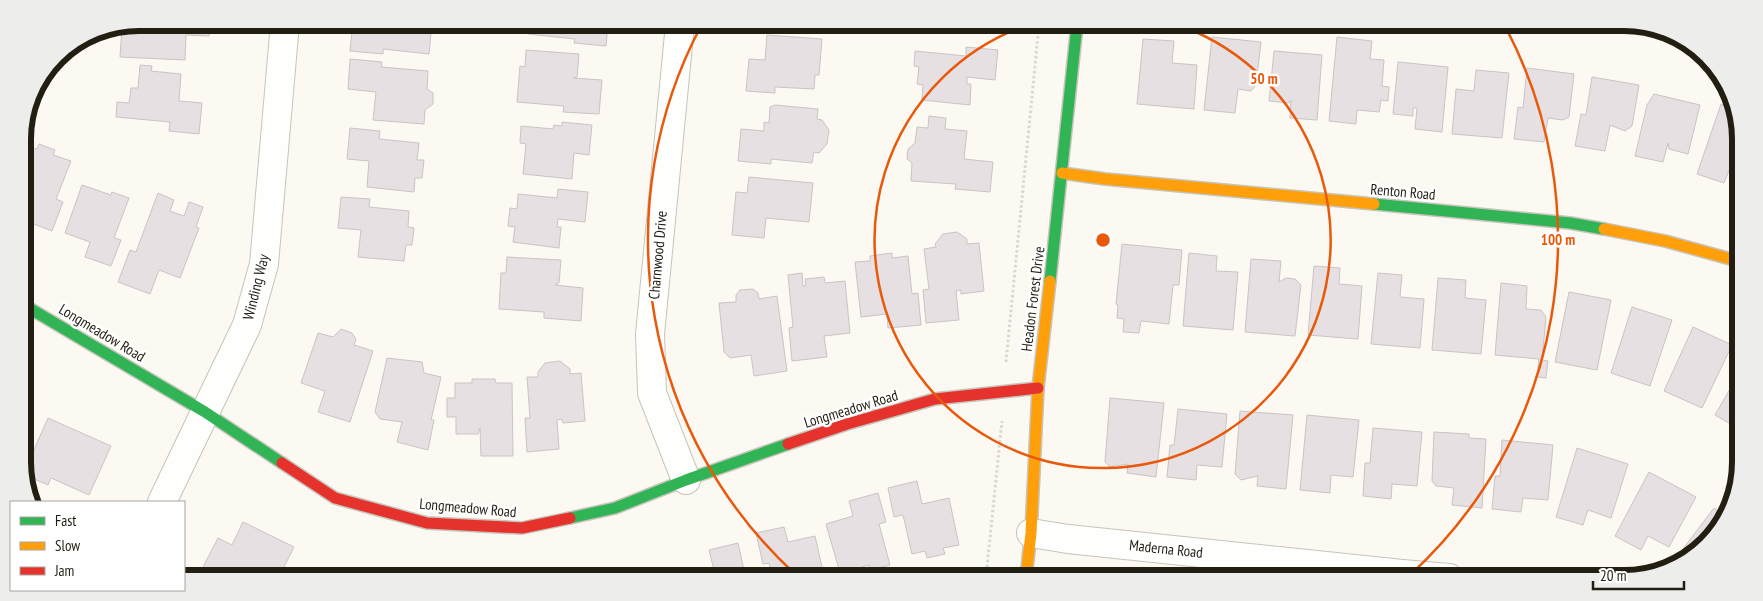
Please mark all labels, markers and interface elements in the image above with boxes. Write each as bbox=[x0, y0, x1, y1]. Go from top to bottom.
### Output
text: 50 m bbox=[1250, 69, 1278, 88]
street label: Renton Road bbox=[1370, 179, 1436, 204]
street label: Charnwood Drive bbox=[644, 210, 671, 300]
text: 100 m bbox=[1541, 230, 1575, 249]
centre of rings bbox=[1094, 231, 1112, 249]
street label: Headon Forest Drive bbox=[1017, 245, 1048, 353]
street label: Winding Way bbox=[238, 252, 273, 322]
street label: Longmeadow Road bbox=[56, 299, 149, 366]
street label: Longmeadow Road bbox=[802, 385, 900, 432]
street label: Longmeadow Road bbox=[419, 494, 517, 521]
legend bbox=[10, 501, 185, 591]
text: Fast bbox=[55, 511, 76, 530]
street label: Maderna Road bbox=[1128, 535, 1204, 562]
text: Slow bbox=[55, 536, 80, 555]
scale bar bbox=[1593, 558, 1684, 590]
text: Jam bbox=[54, 561, 74, 580]
text: 20 m bbox=[1600, 566, 1626, 585]

